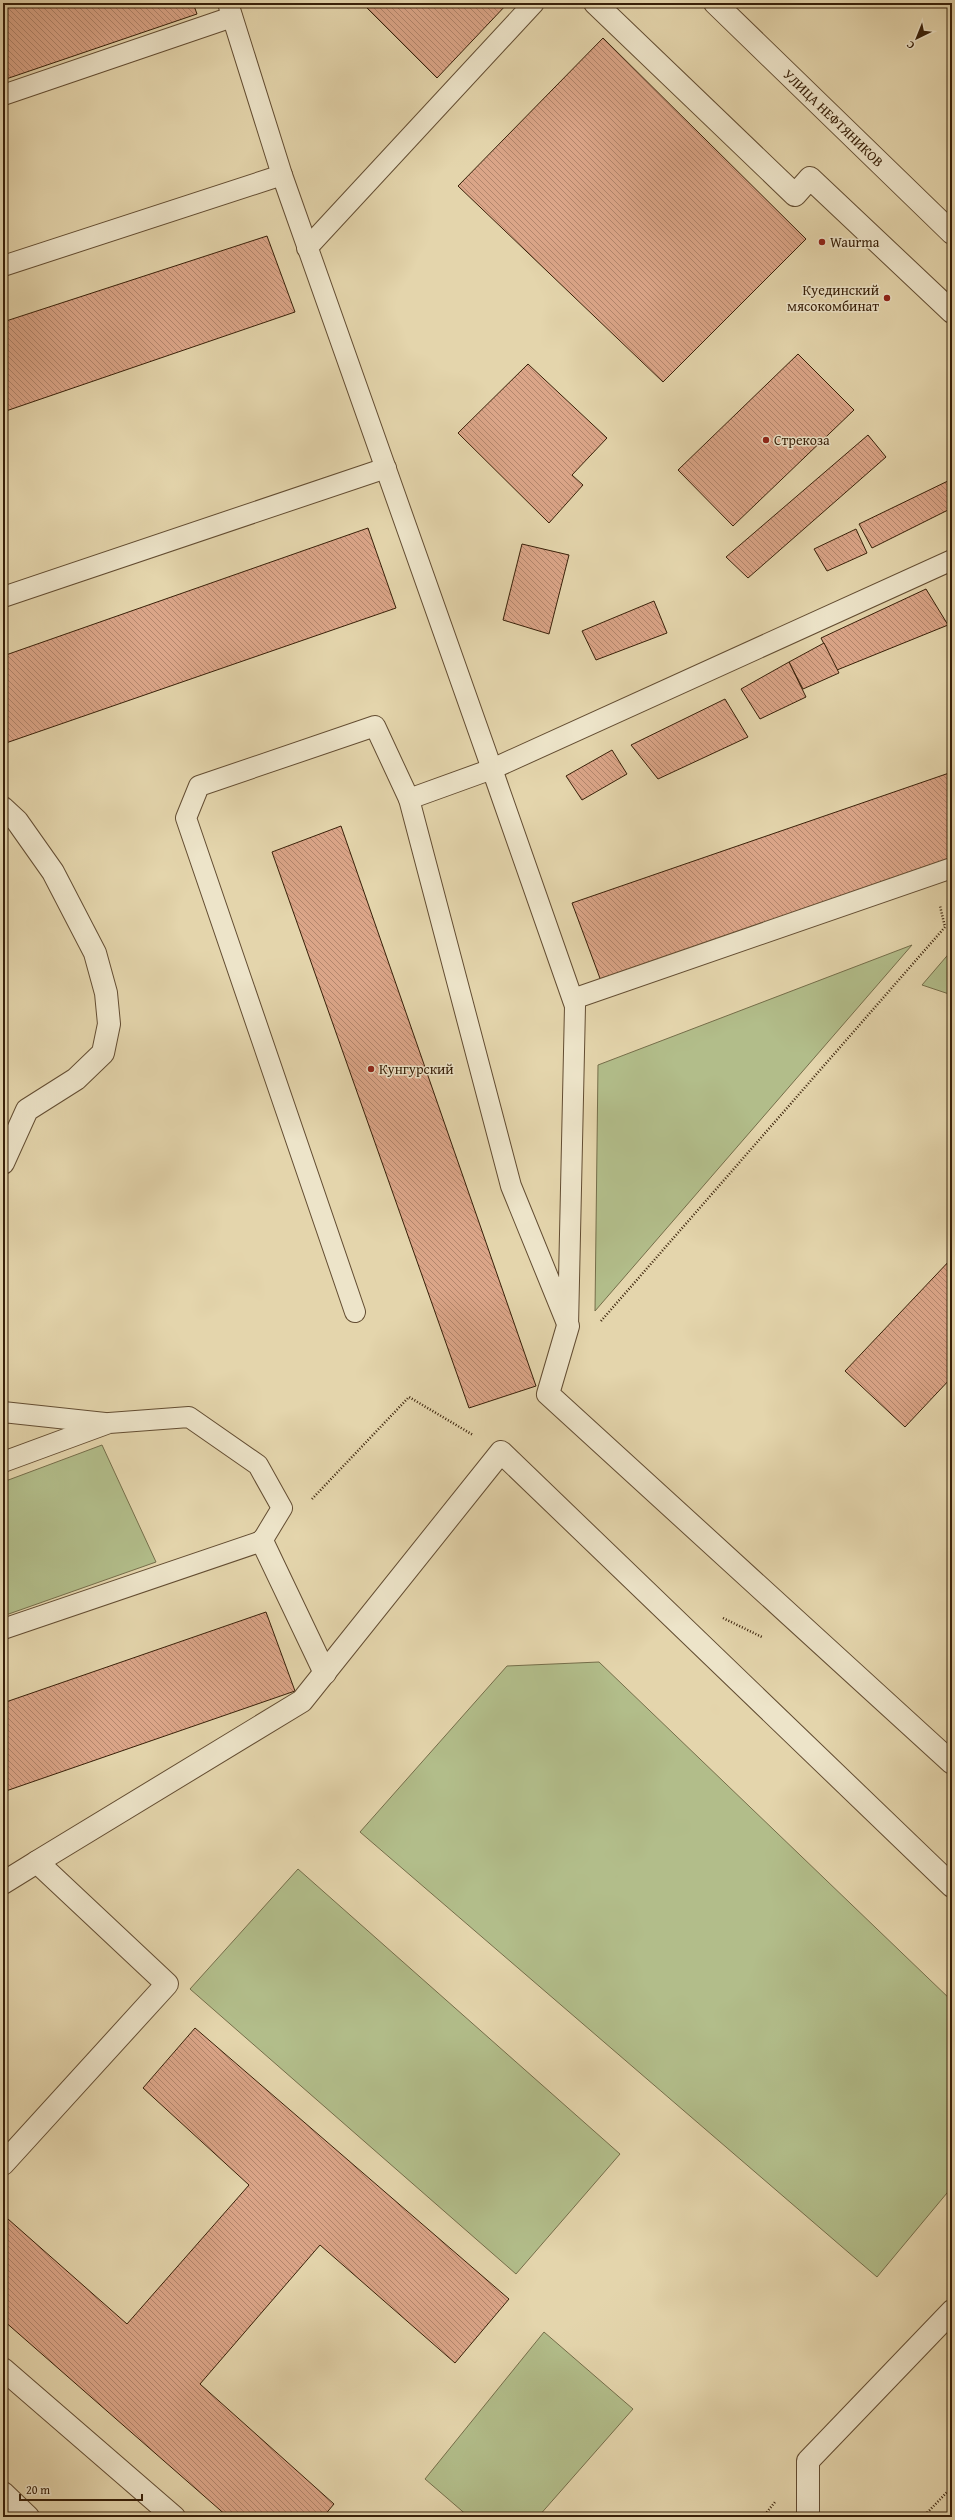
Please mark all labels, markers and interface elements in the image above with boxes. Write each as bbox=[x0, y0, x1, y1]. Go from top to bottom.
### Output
north arrow bbox=[897, 18, 937, 58]
text: С bbox=[902, 37, 918, 53]
street label: УЛИЦА НЕФТЯНИКОВ bbox=[779, 64, 888, 171]
place label: Waurma bbox=[830, 232, 880, 252]
marker: Waurma bbox=[817, 237, 827, 247]
place label: Куединский мясокомбинат bbox=[787, 280, 879, 316]
marker: Куединский мясокомбинат bbox=[882, 293, 892, 303]
place label: Стрекоза bbox=[774, 430, 830, 450]
marker: Стрекоза bbox=[761, 435, 771, 445]
place label: Кунгурский bbox=[379, 1059, 454, 1079]
marker: Кунгурский bbox=[366, 1064, 376, 1074]
scale bar bbox=[20, 2476, 142, 2502]
text: 20 m bbox=[26, 2481, 50, 2498]

